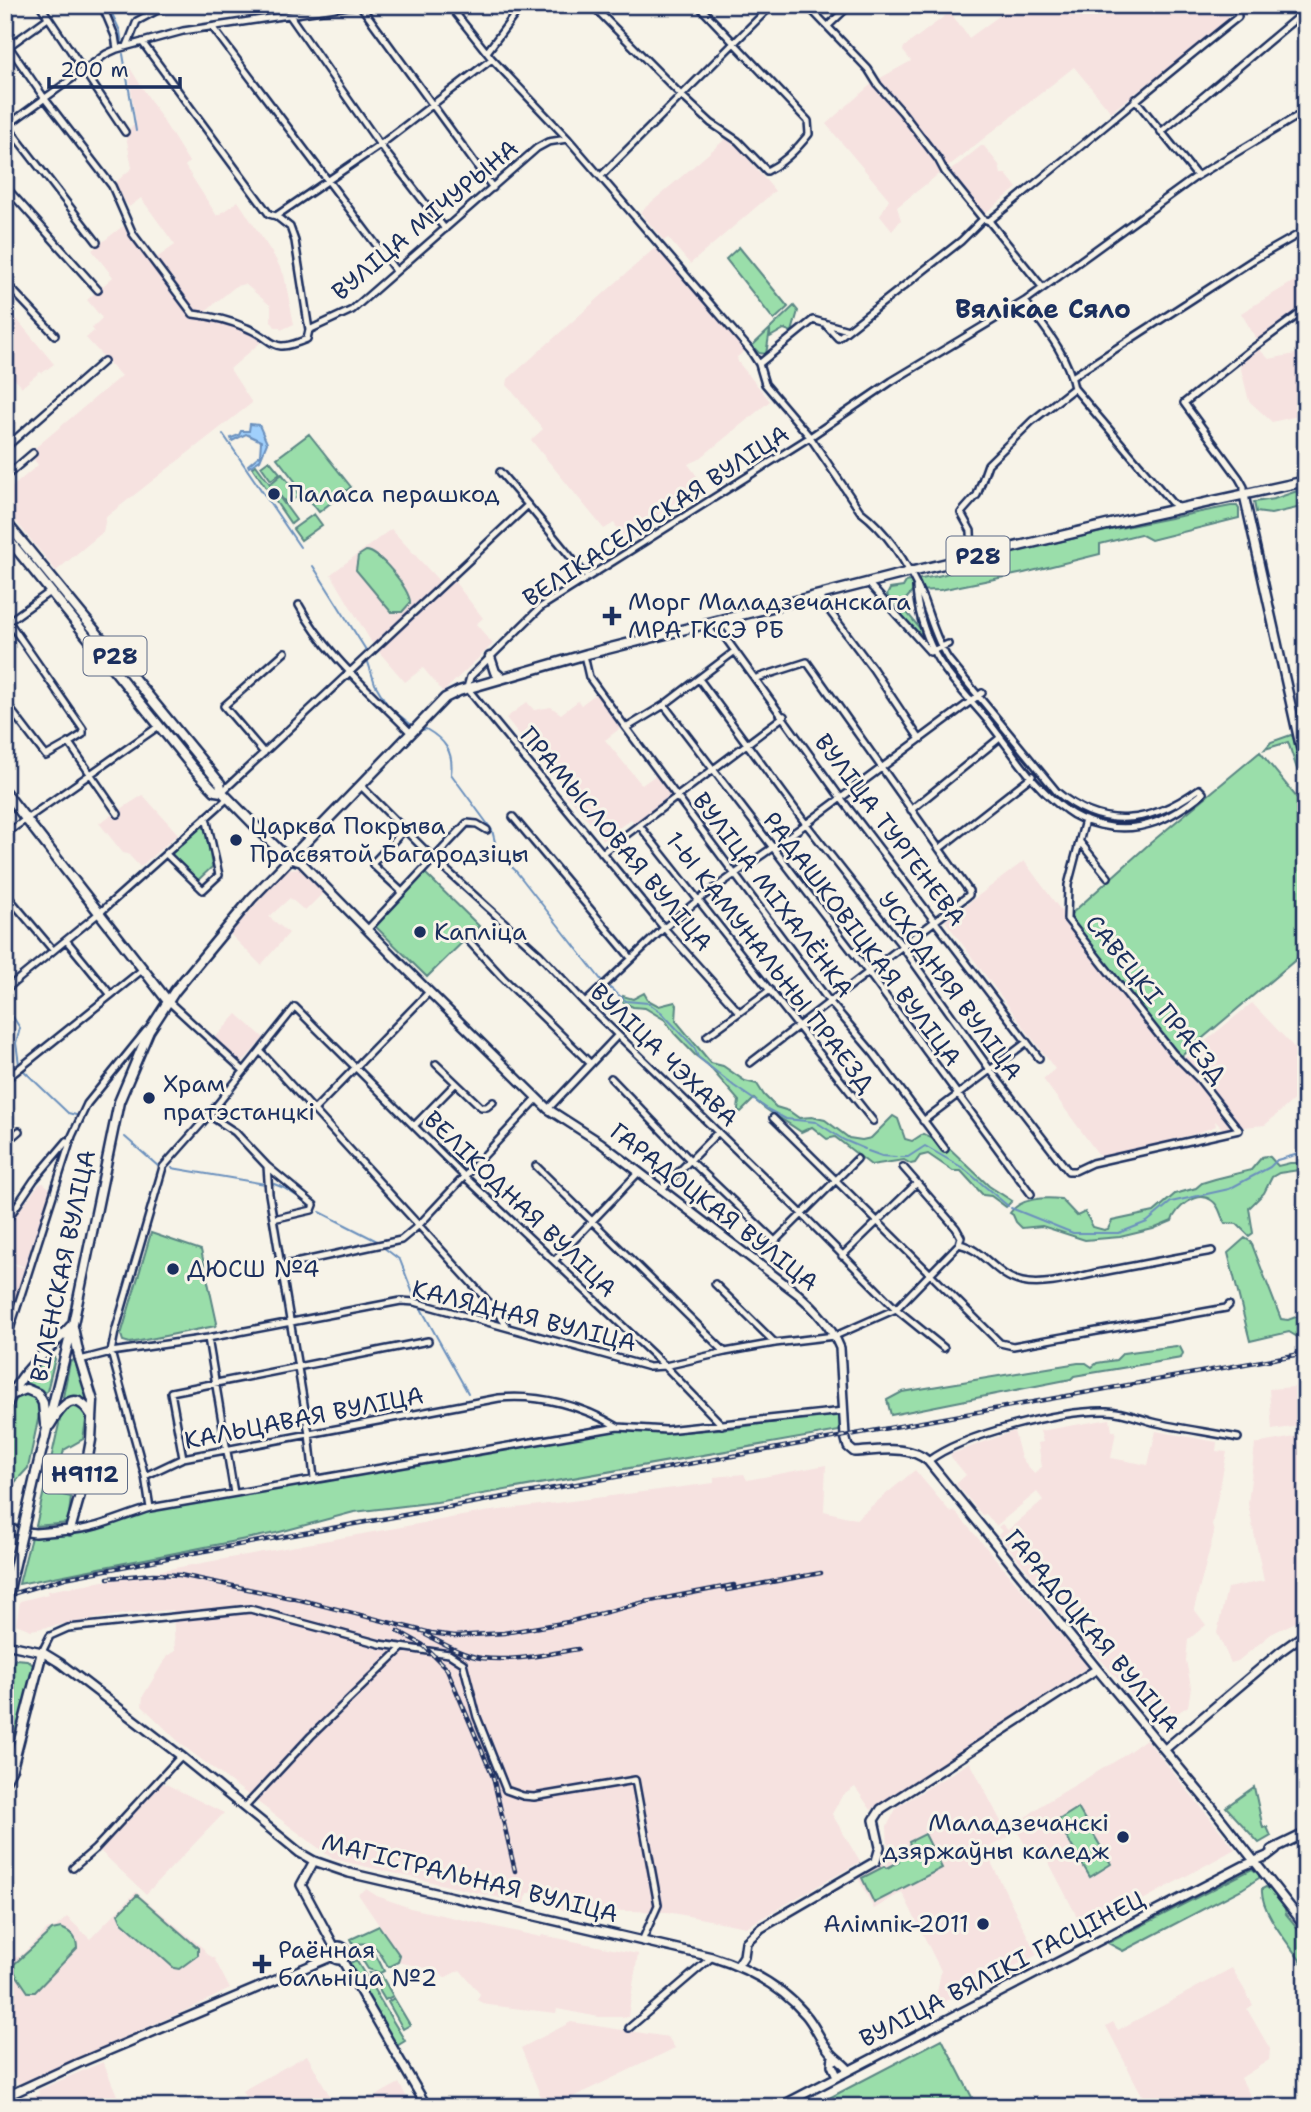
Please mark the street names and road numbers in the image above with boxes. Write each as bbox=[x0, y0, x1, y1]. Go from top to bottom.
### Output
street label: ВУЛІЦА МІЧУРЫНА bbox=[325, 132, 525, 308]
street label: ВЕЛІКАСЕЛЬСКАЯ ВУЛІЦА bbox=[517, 418, 795, 614]
road number: Р28 bbox=[946, 536, 1010, 576]
road number: Р28 bbox=[83, 636, 146, 676]
street label: ПРАМЫСЛОВАЯ ВУЛІЦА bbox=[513, 720, 719, 958]
street label: ВУЛІЦА ТУРГЕНЕВА bbox=[807, 727, 973, 933]
street label: ВУЛІЦА МІХАЛЁНКА bbox=[685, 786, 861, 1004]
street label: РАДАШКОВІЦКАЯ ВУЛІЦА bbox=[756, 805, 968, 1073]
street label: 1-Ы КАМУНАЛЬНЫ ПРАЕЗД bbox=[658, 825, 882, 1099]
street label: УСХОДНЯЯ ВУЛІЦА bbox=[871, 885, 1029, 1087]
street label: САВЕЦКІ ПРАЕЗД bbox=[1078, 908, 1234, 1090]
street label: ВУЛІЦА ЧЭХАВА bbox=[583, 976, 745, 1134]
street label: ВЕЛІКОДНАЯ ВУЛІЦА bbox=[417, 1104, 623, 1304]
street label: ГАРАДОЦКАЯ ВУЛІЦА bbox=[603, 1116, 825, 1298]
street label: ВІЛЕНСКАЯ ВУЛІЦА bbox=[23, 1147, 103, 1385]
street label: КАЛЯДНАЯ ВУЛІЦА bbox=[409, 1273, 639, 1359]
street label: КАЛЬЦАВАЯ ВУЛІЦА bbox=[182, 1379, 426, 1457]
road number: Н9112 bbox=[43, 1455, 127, 1494]
street label: ГАРАДОЦКАЯ ВУЛІЦА bbox=[997, 1523, 1187, 1739]
street label: МАГІСТРАЛЬНАЯ ВУЛІЦА bbox=[319, 1826, 621, 1930]
street label: ВУЛІЦА ВЯЛІКІ ГАСЦІНЕЦ bbox=[854, 1883, 1150, 2055]

